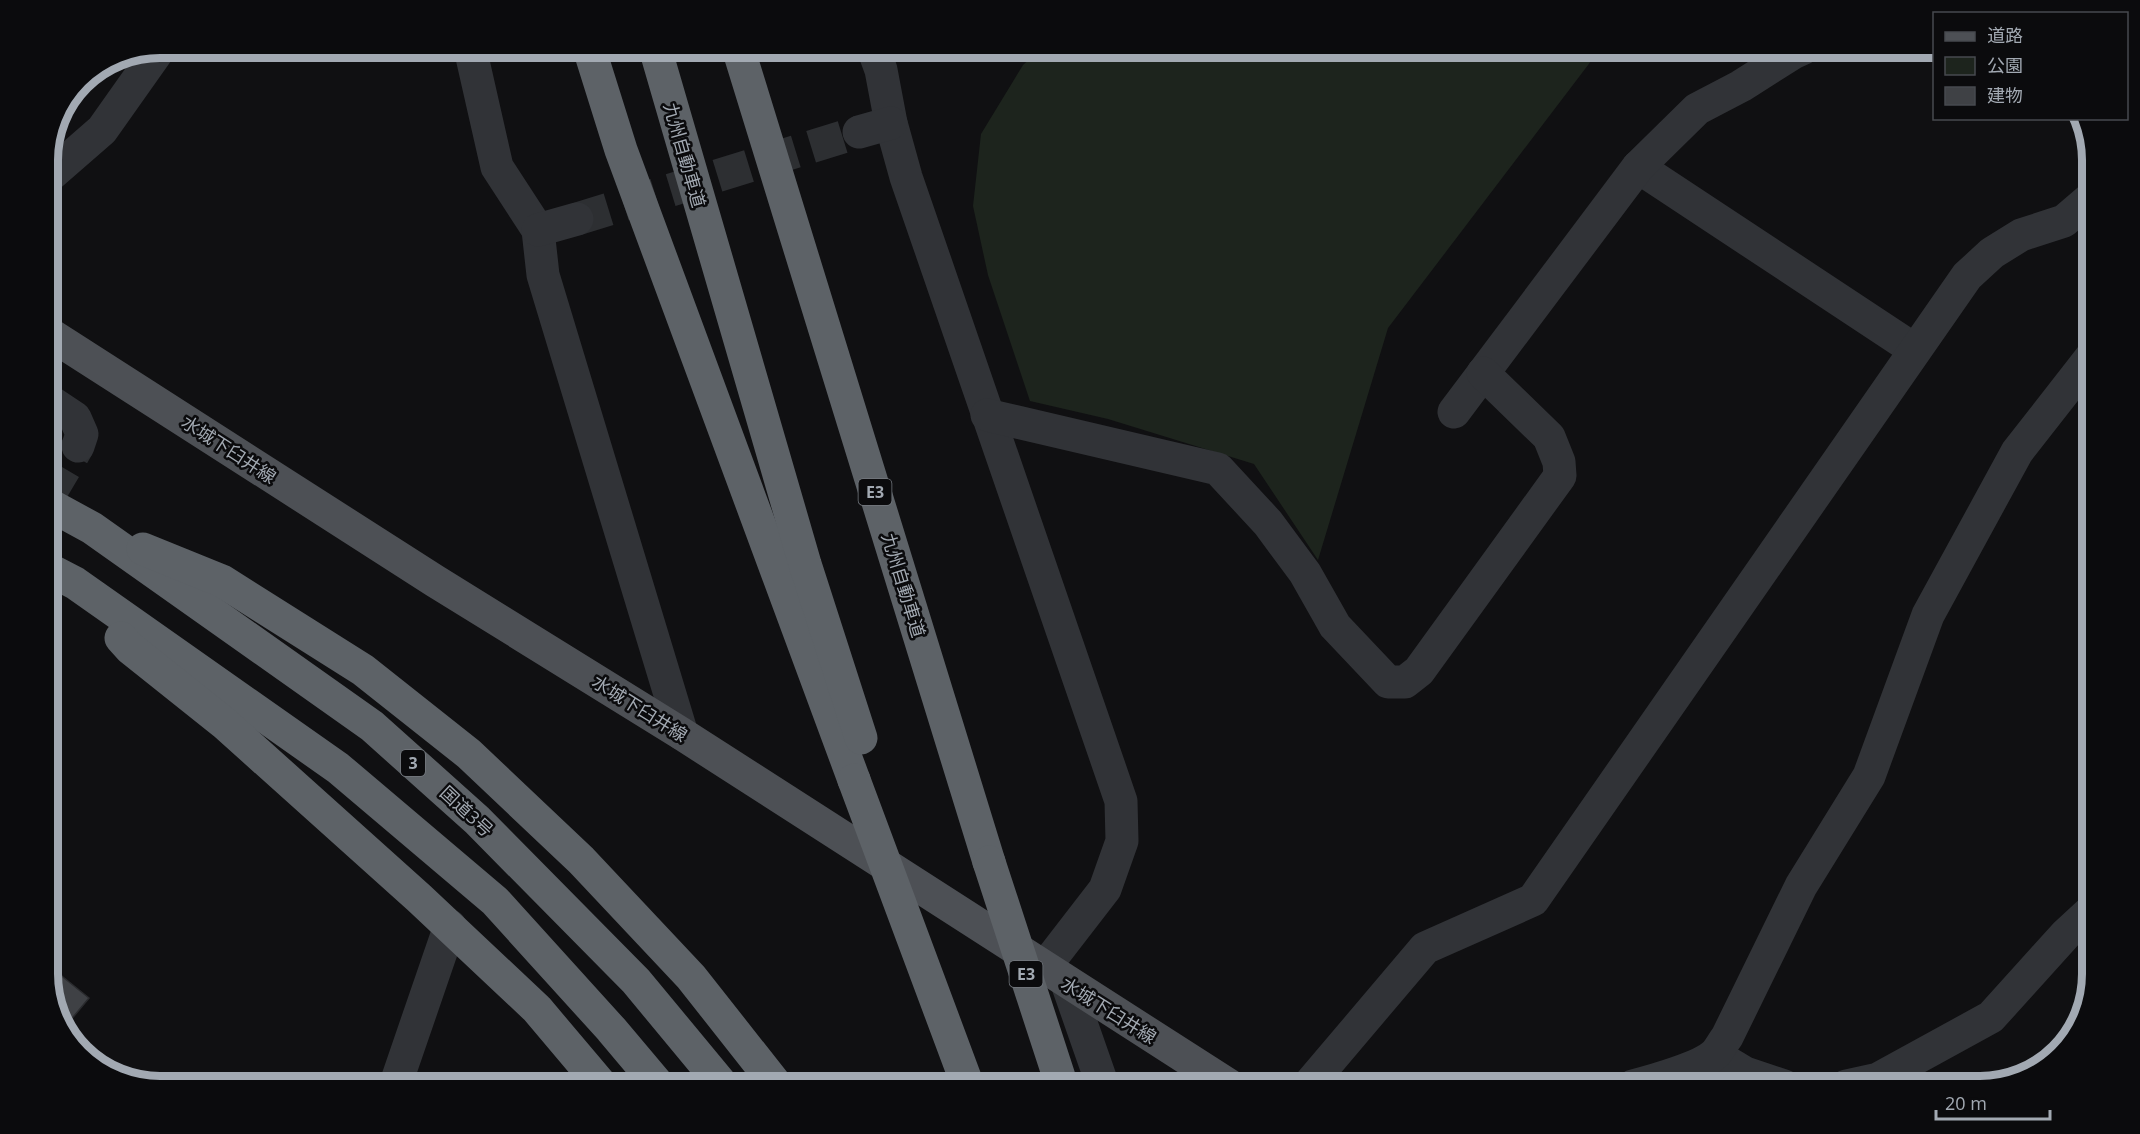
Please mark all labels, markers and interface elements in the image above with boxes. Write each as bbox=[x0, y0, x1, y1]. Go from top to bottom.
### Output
legend bbox=[1933, 12, 2128, 120]
text: 道路 bbox=[1987, 23, 2023, 47]
text: 公園 bbox=[1987, 53, 2023, 77]
text: 建物 bbox=[1987, 83, 2023, 107]
street label: 九州自動車道 bbox=[659, 100, 711, 210]
street label: 水城下臼井線 bbox=[177, 410, 281, 488]
road number: E3 bbox=[858, 479, 892, 505]
street label: 九州自動車道 bbox=[877, 530, 931, 640]
street label: 水城下臼井線 bbox=[588, 669, 692, 747]
road number: 3 bbox=[401, 750, 425, 776]
street label: 国道3号 bbox=[435, 780, 499, 842]
road number: E3 bbox=[1010, 961, 1042, 987]
street label: 水城下臼井線 bbox=[1057, 971, 1161, 1049]
scale bar bbox=[1936, 1083, 2050, 1121]
text: 20 m bbox=[1945, 1091, 1987, 1115]

